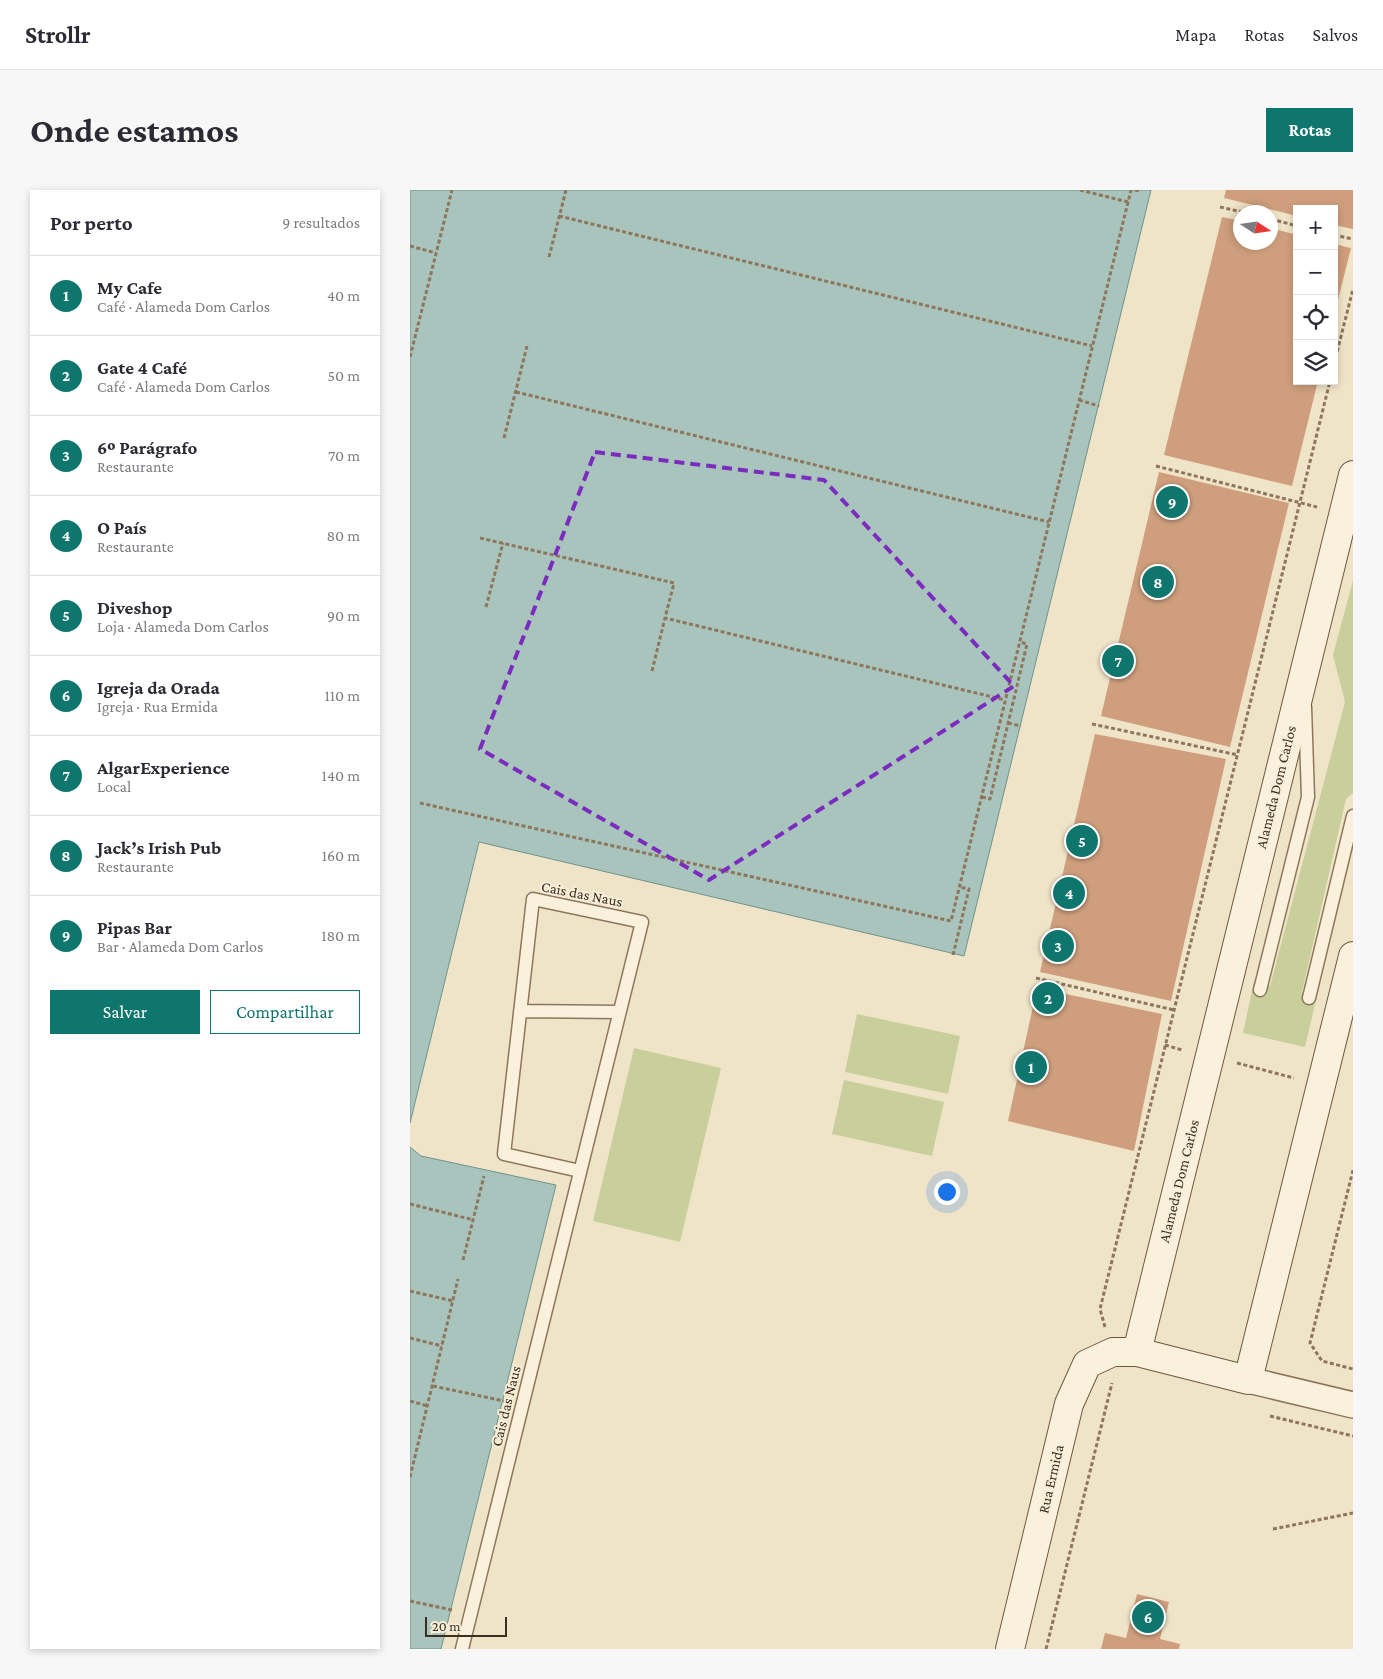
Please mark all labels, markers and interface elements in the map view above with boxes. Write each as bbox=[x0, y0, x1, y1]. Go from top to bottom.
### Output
text: Strollr bbox=[25, 21, 91, 48]
text: Mapa bbox=[1175, 25, 1216, 45]
text: Rotas bbox=[1244, 25, 1284, 45]
text: Salvos bbox=[1312, 25, 1358, 45]
button: Rotas bbox=[1266, 108, 1353, 152]
text: Onde estamos bbox=[30, 111, 239, 150]
north arrow bbox=[1233, 205, 1278, 250]
map controls bbox=[1293, 205, 1338, 385]
button: + bbox=[1293, 205, 1338, 250]
text: Por perto bbox=[50, 211, 133, 235]
text: 9 resultados bbox=[282, 214, 360, 231]
button: − bbox=[1293, 250, 1338, 295]
text: My Cafe bbox=[97, 277, 162, 298]
text: 1 bbox=[63, 287, 69, 304]
text: 40 m bbox=[327, 287, 360, 304]
button: locate bbox=[1293, 295, 1338, 340]
text: Café · Alameda Dom Carlos bbox=[97, 298, 270, 315]
button: layers bbox=[1293, 340, 1338, 385]
text: Gate 4 Café bbox=[97, 357, 187, 378]
text: 2 bbox=[62, 367, 70, 384]
text: 50 m bbox=[328, 367, 360, 384]
text: Café · Alameda Dom Carlos bbox=[97, 378, 270, 395]
text: 6º Parágrafo bbox=[97, 437, 197, 458]
text: 3 bbox=[62, 447, 70, 464]
text: 70 m bbox=[328, 447, 360, 464]
text: Restaurante bbox=[97, 458, 174, 475]
pin: 9 bbox=[1156, 483, 1188, 521]
text: O País bbox=[97, 517, 147, 538]
text: 4 bbox=[62, 527, 70, 544]
text: 80 m bbox=[326, 527, 360, 544]
text: Restaurante bbox=[97, 538, 174, 555]
pin: 8 bbox=[1142, 563, 1174, 601]
text: Diveshop bbox=[97, 597, 172, 618]
text: 5 bbox=[62, 607, 70, 624]
text: 90 m bbox=[327, 607, 360, 624]
text: Loja · Alameda Dom Carlos bbox=[97, 618, 269, 635]
pin: 7 bbox=[1102, 642, 1134, 680]
text: Igreja da Orada bbox=[97, 677, 220, 698]
text: 6 bbox=[62, 687, 70, 704]
text: 110 m bbox=[324, 687, 360, 704]
text: Igreja · Rua Ermida bbox=[97, 698, 218, 715]
street label: Alameda Dom Carlos bbox=[1253, 724, 1299, 850]
text: AlgarExperience bbox=[97, 757, 230, 778]
text: 7 bbox=[62, 767, 70, 784]
text: 140 m bbox=[322, 767, 360, 784]
text: Local bbox=[97, 778, 131, 795]
pin: 5 bbox=[1066, 822, 1098, 860]
text: Jack’s Irish Pub bbox=[97, 837, 221, 858]
text: 8 bbox=[61, 847, 71, 864]
text: 160 m bbox=[322, 847, 360, 864]
text: Restaurante bbox=[97, 858, 174, 875]
pin: 4 bbox=[1053, 874, 1085, 912]
street label: Cais das Naus bbox=[540, 878, 624, 910]
text: Pipas Bar bbox=[97, 917, 172, 938]
text: 9 bbox=[62, 927, 70, 944]
text: 180 m bbox=[321, 927, 360, 944]
pin: 3 bbox=[1042, 927, 1074, 965]
text: Bar · Alameda Dom Carlos bbox=[97, 938, 263, 955]
pin: 2 bbox=[1032, 979, 1064, 1017]
button: Salvar bbox=[50, 990, 200, 1034]
button: Compartilhar bbox=[210, 990, 360, 1034]
pin: 1 bbox=[1015, 1048, 1047, 1086]
street label: Alameda Dom Carlos bbox=[1156, 1118, 1202, 1244]
your location bbox=[934, 1179, 960, 1205]
street label: Cais das Naus bbox=[488, 1364, 524, 1448]
street label: Rua Ermida bbox=[1035, 1443, 1067, 1515]
pin: 6 bbox=[1132, 1598, 1164, 1636]
scale bar bbox=[425, 1614, 508, 1637]
text: 20 m bbox=[432, 1618, 460, 1634]

